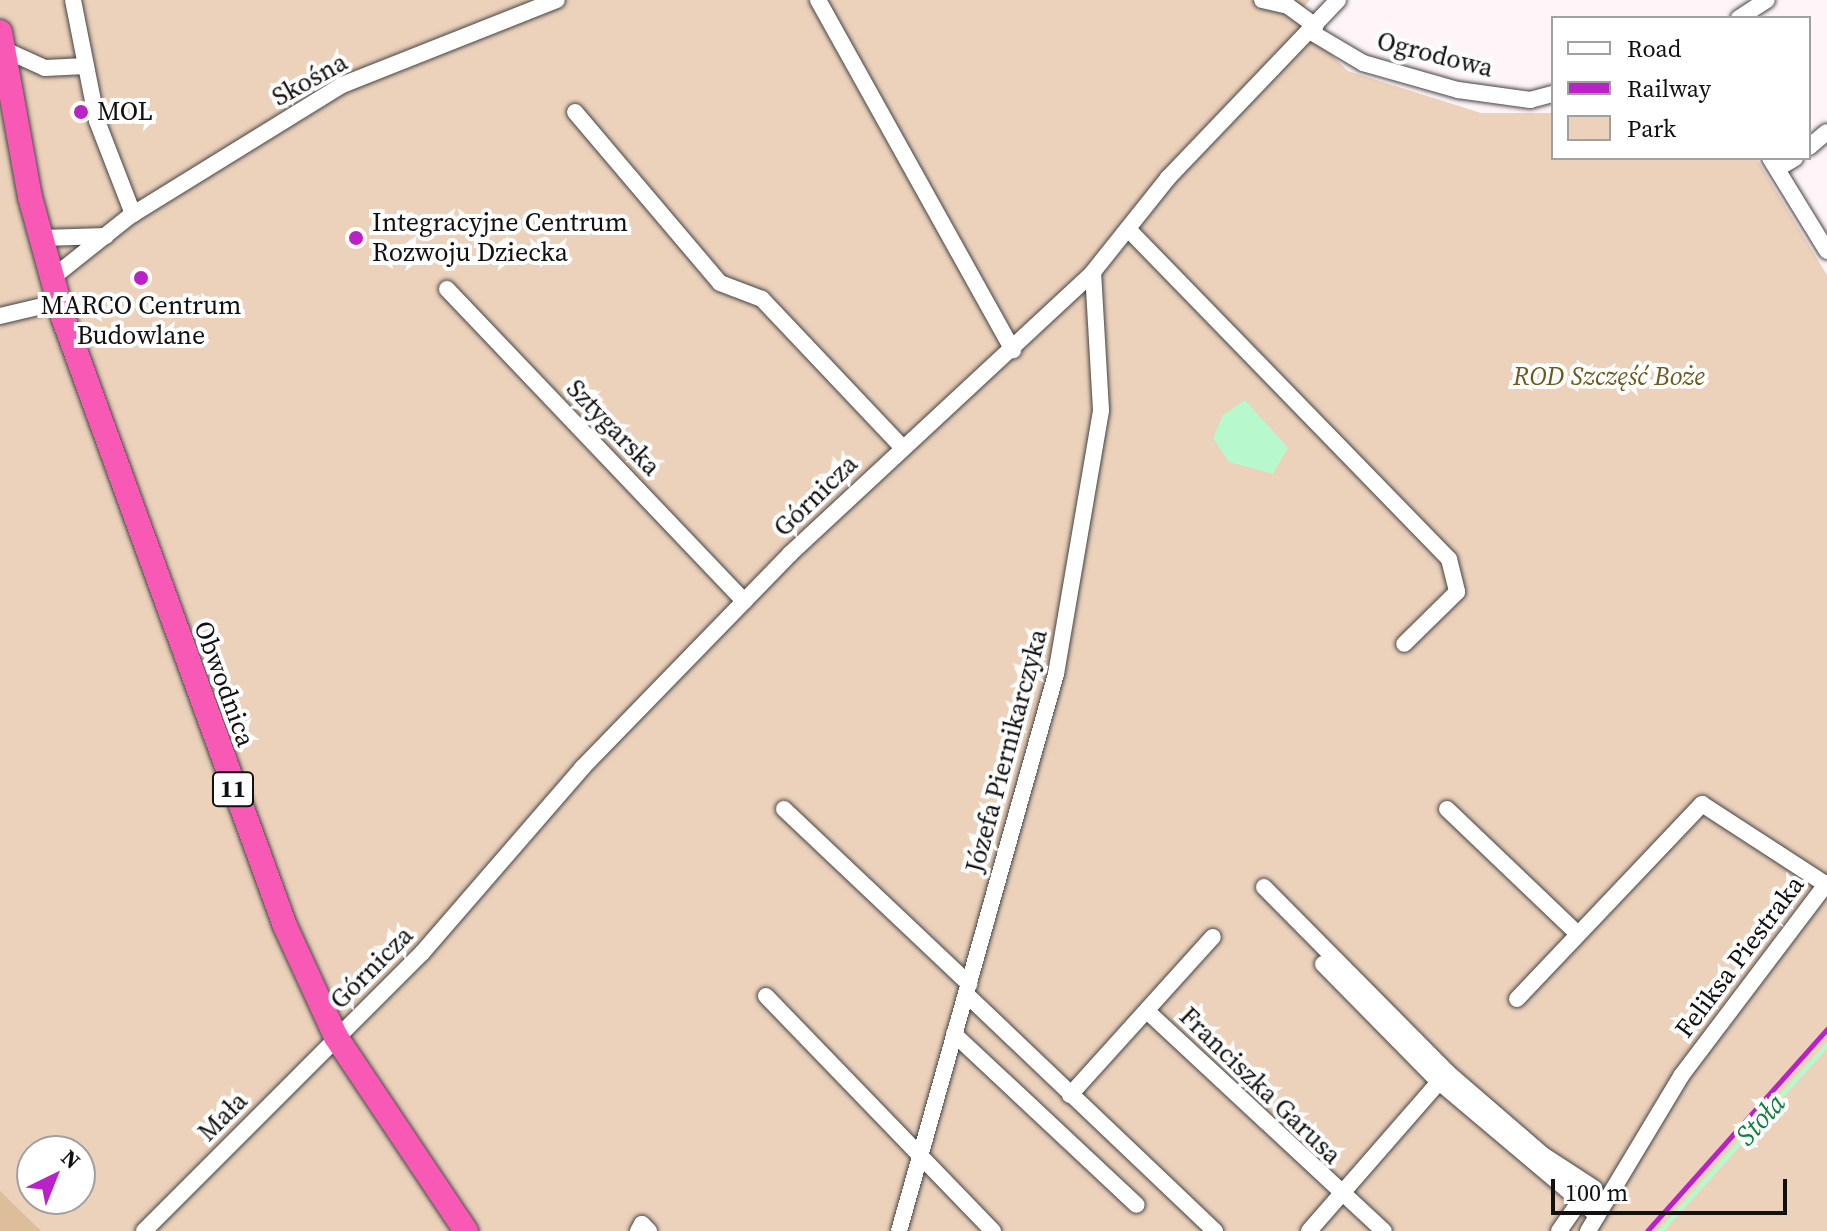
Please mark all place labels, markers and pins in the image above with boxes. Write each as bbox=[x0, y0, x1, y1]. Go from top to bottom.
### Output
place label: MOL bbox=[97, 96, 153, 128]
marker: MOL bbox=[72, 103, 90, 121]
place label: Integracyjne Centrum Rozwoju Dziecka bbox=[372, 207, 628, 268]
marker: Integracyjne Centrum Rozwoju Dziecka bbox=[347, 229, 365, 247]
marker: MARCO Centrum Budowlane bbox=[132, 269, 150, 287]
place label: MARCO Centrum Budowlane bbox=[40, 290, 242, 352]

